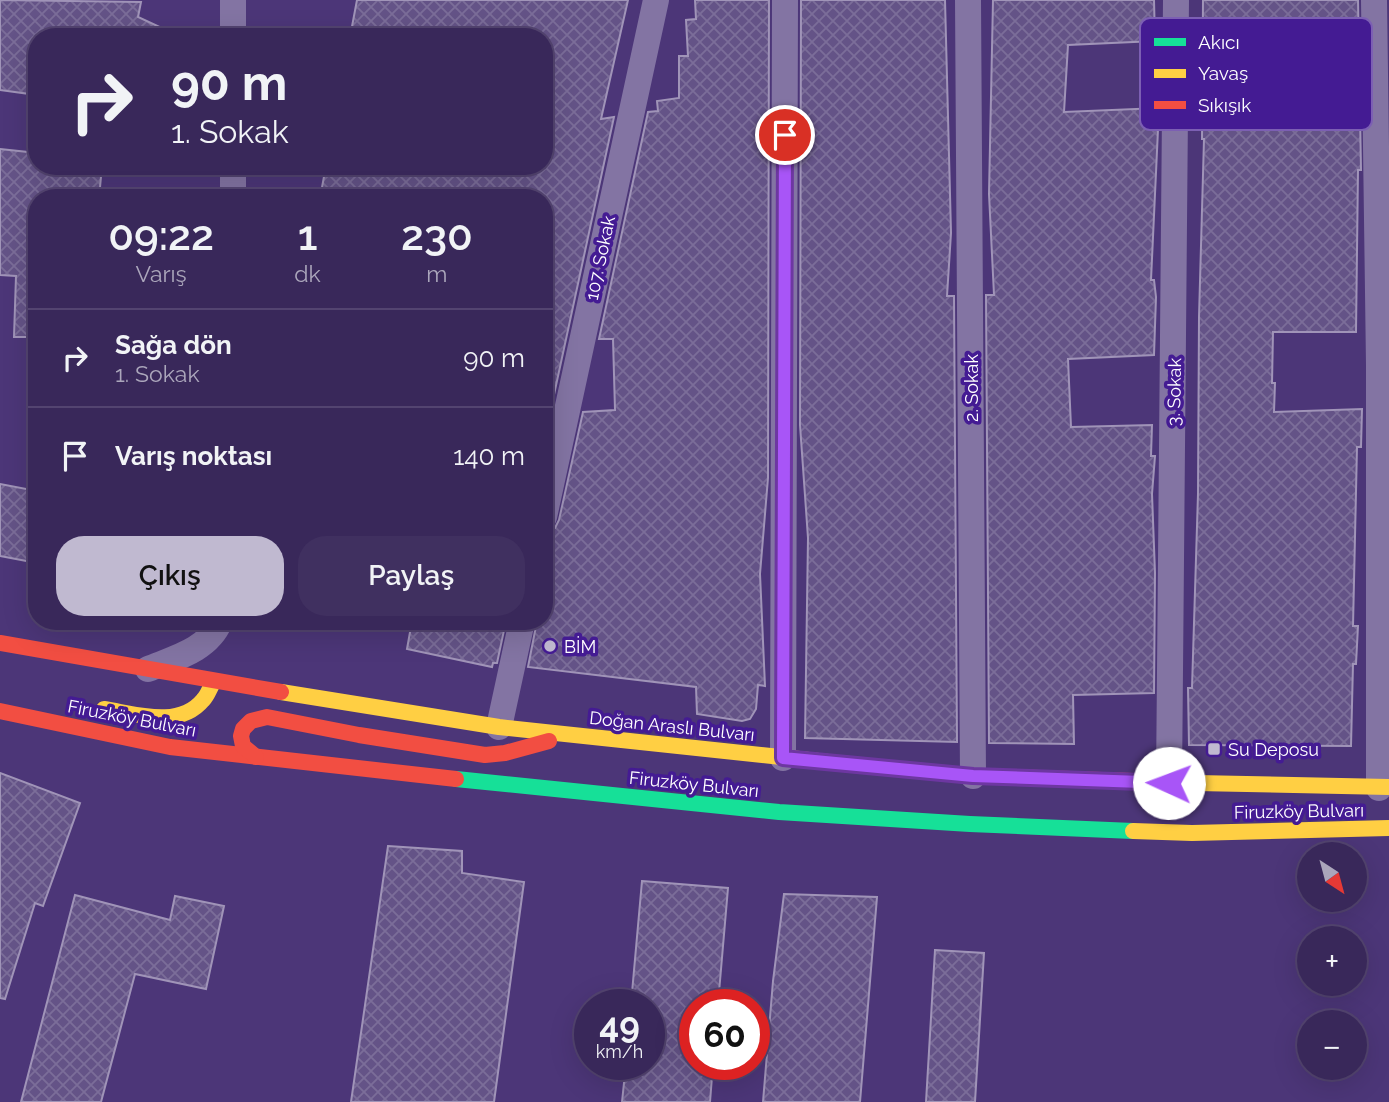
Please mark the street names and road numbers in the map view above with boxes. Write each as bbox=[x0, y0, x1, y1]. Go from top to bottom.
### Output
street label: 107. Sokak bbox=[581, 214, 619, 302]
street label: 2. Sokak bbox=[961, 354, 982, 422]
street label: 3. Sokak bbox=[1163, 357, 1185, 426]
street label: Firuzköy Bulvarı bbox=[66, 695, 198, 741]
street label: Doğan Araslı Bulvarı bbox=[588, 707, 756, 745]
street label: Firuzköy Bulvarı bbox=[628, 767, 760, 801]
street label: Firuzköy Bulvarı bbox=[1234, 799, 1364, 823]

